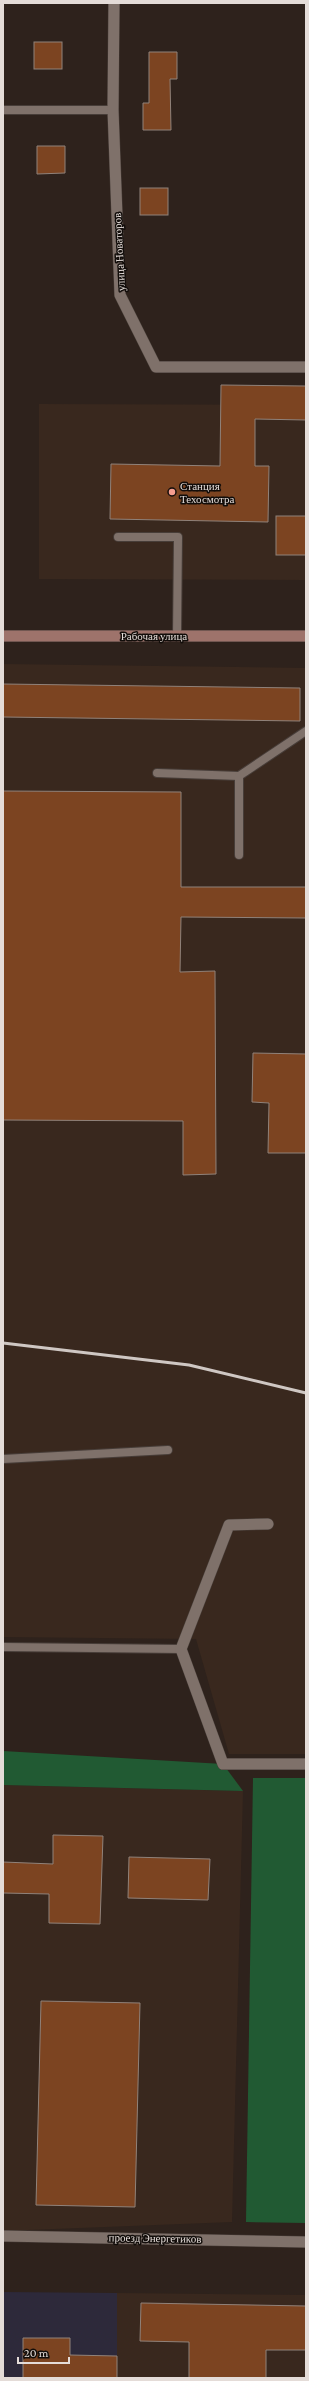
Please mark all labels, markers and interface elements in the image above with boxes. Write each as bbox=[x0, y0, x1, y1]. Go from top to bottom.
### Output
street label: улица Новаторов bbox=[111, 212, 127, 292]
place label: Станция Техосмотра bbox=[180, 480, 235, 505]
marker: Станция Техосмотра bbox=[167, 487, 177, 497]
street label: Рабочая улица bbox=[121, 630, 187, 642]
street label: проезд Энергетиков bbox=[109, 2231, 201, 2245]
scale bar bbox=[18, 2339, 69, 2365]
text: 20 m bbox=[24, 2346, 49, 2360]

